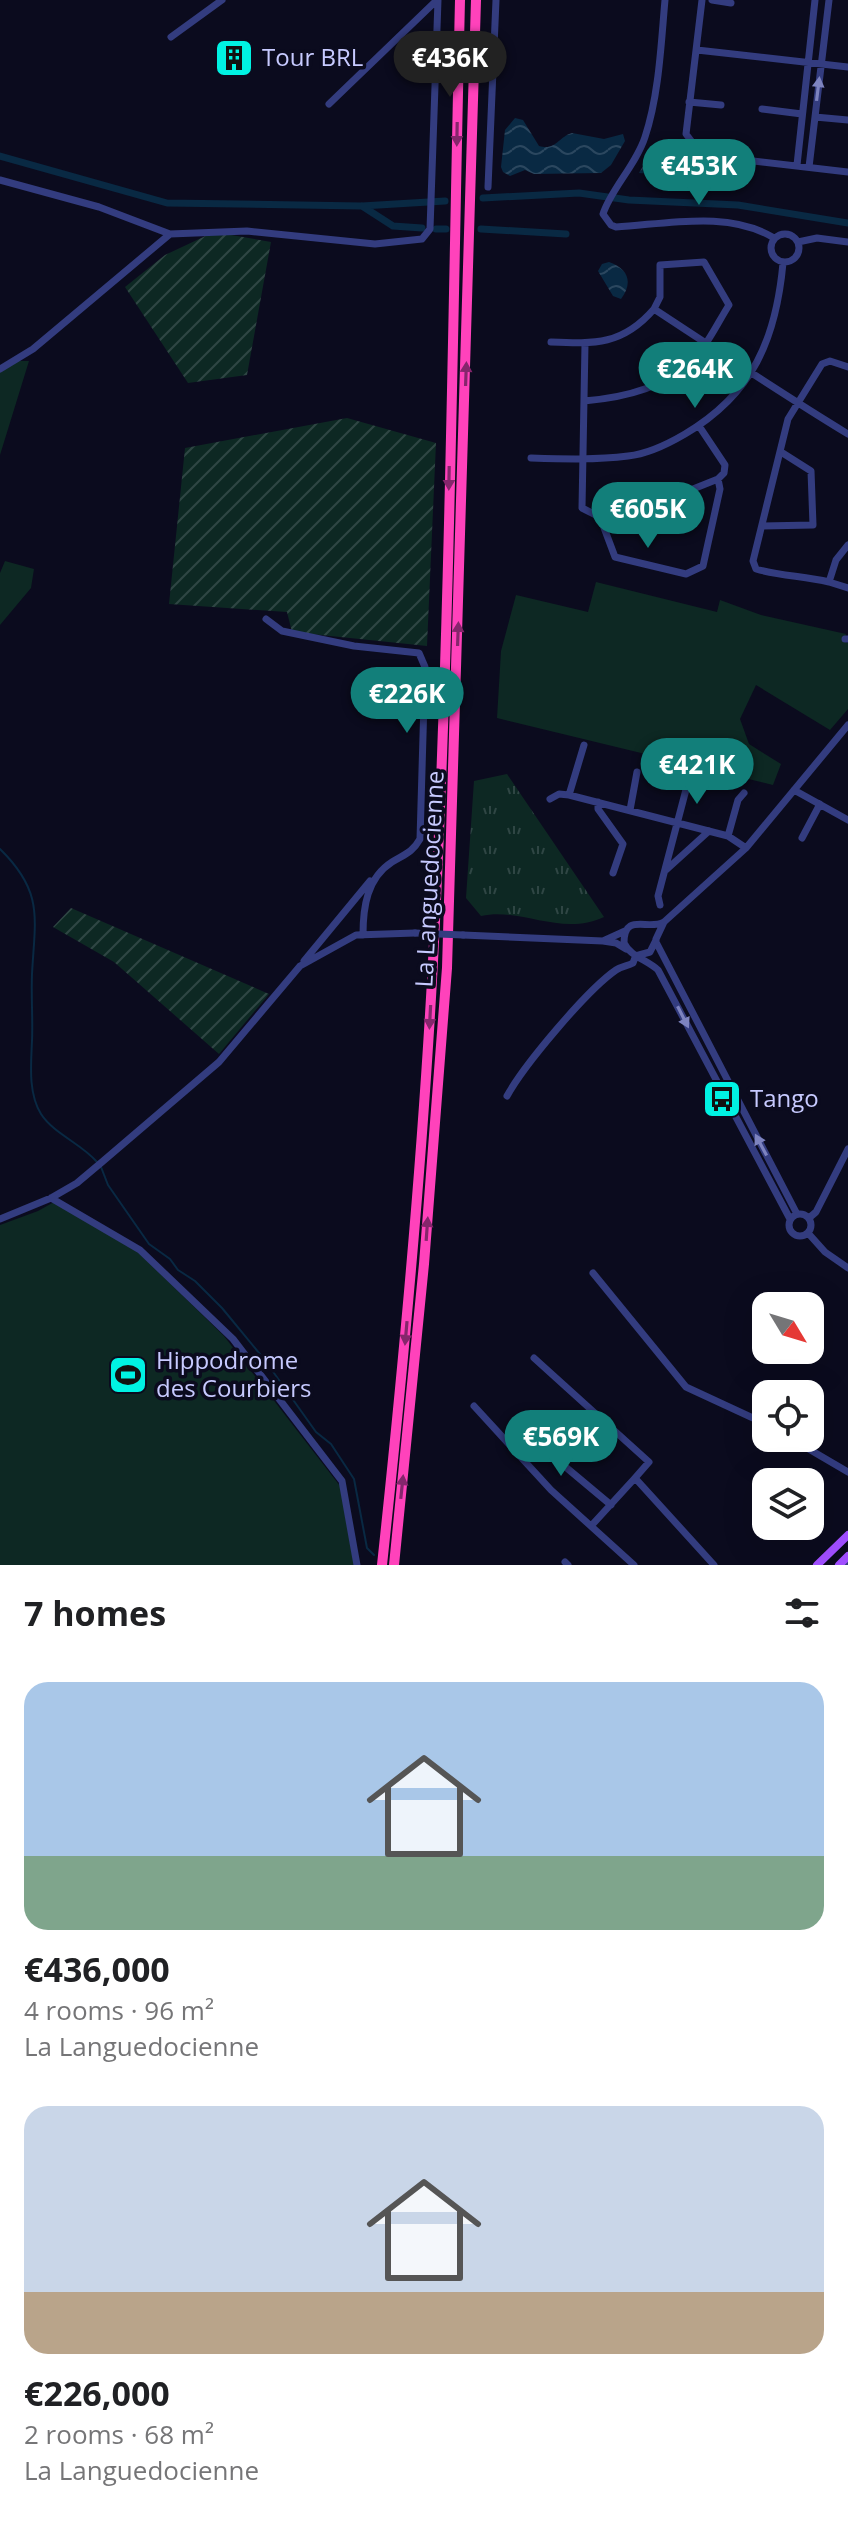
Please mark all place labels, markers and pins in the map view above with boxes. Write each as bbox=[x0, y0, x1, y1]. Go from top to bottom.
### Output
pin: €436K bbox=[394, 31, 506, 99]
building icon: Tour BRL bbox=[213, 37, 255, 79]
place label: Tour BRL bbox=[262, 40, 363, 73]
pin: €453K bbox=[643, 139, 755, 207]
pin: €264K bbox=[639, 342, 751, 410]
pin: €605K bbox=[592, 482, 704, 550]
pin: €226K bbox=[351, 667, 463, 735]
pin: €421K bbox=[641, 738, 753, 806]
bus stop icon: Tango bbox=[701, 1078, 743, 1120]
place label: Tango bbox=[750, 1081, 819, 1114]
place label: Hippodrome des Courbiers bbox=[156, 1343, 311, 1404]
sports icon: Hippodrome des Courbiers bbox=[107, 1354, 149, 1396]
pin: €569K bbox=[505, 1410, 617, 1478]

